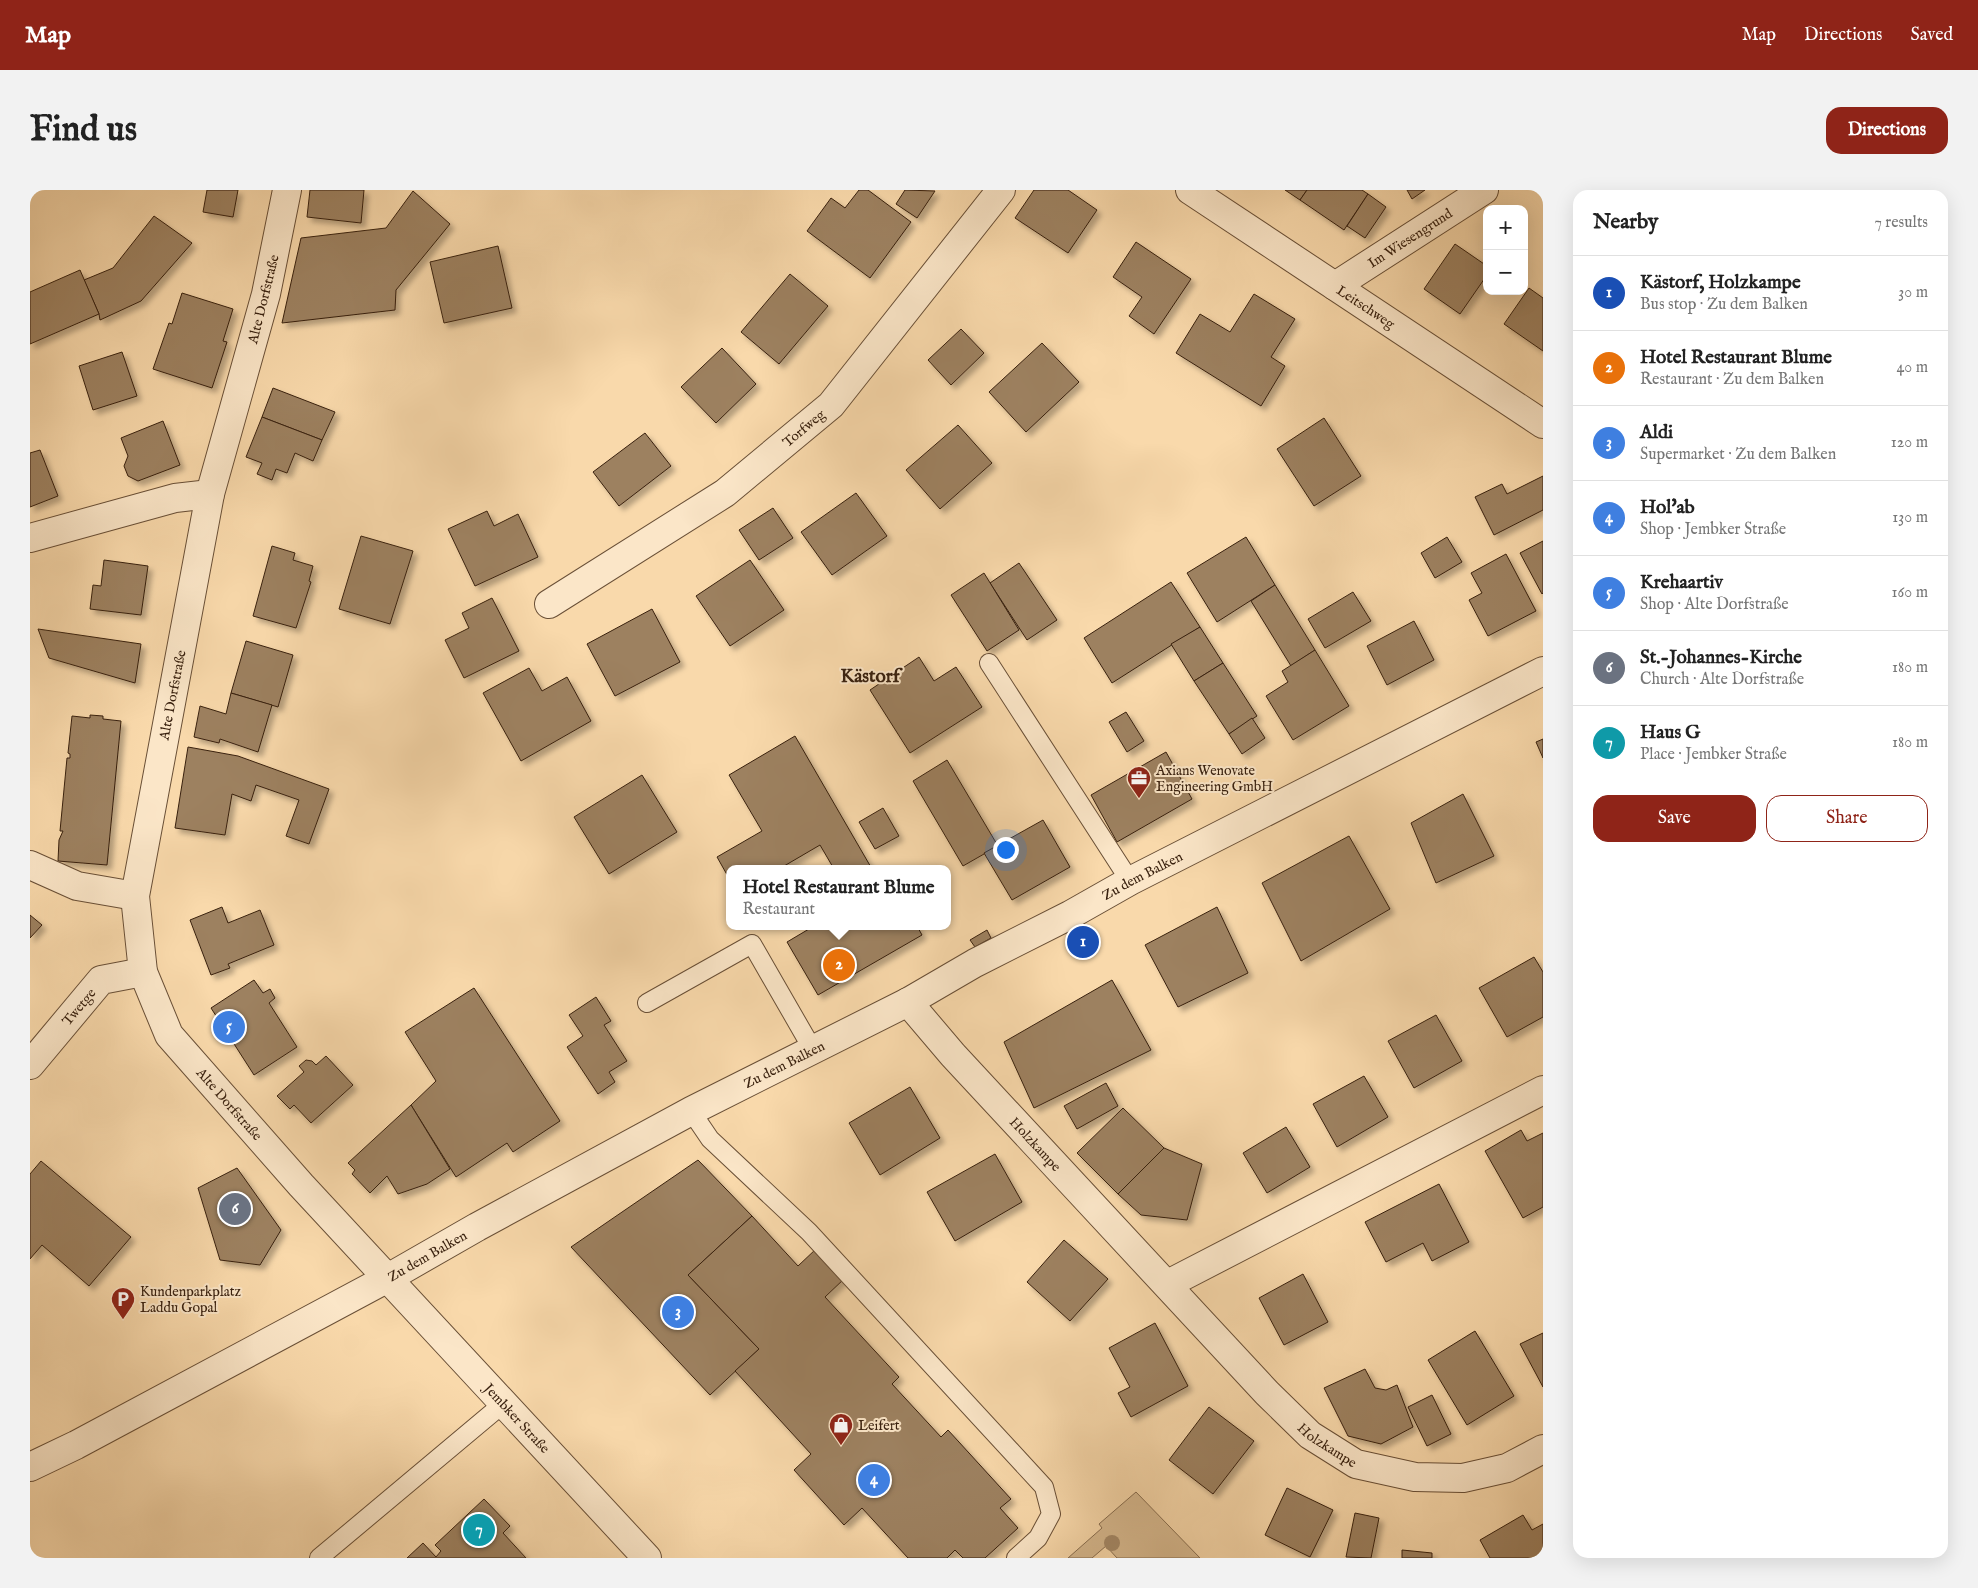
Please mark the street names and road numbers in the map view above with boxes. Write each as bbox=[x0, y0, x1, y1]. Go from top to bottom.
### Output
street label: Im Wiesengrund bbox=[1365, 204, 1457, 273]
street label: Alte Dorfstraße bbox=[244, 252, 284, 347]
street label: Leitschweg bbox=[1333, 282, 1398, 333]
street label: Torfweg bbox=[779, 406, 829, 452]
street label: Alte Dorfstraße bbox=[155, 648, 191, 743]
street label: Zu dem Balken bbox=[1099, 848, 1186, 905]
street label: Twetge bbox=[59, 984, 101, 1030]
street label: Zu dem Balken bbox=[741, 1037, 829, 1093]
street label: Alte Dorfstraße bbox=[191, 1064, 266, 1145]
street label: Holzkampe bbox=[1005, 1114, 1065, 1176]
street label: Zu dem Balken bbox=[385, 1226, 471, 1286]
street label: Jembker Straße bbox=[478, 1379, 554, 1458]
street label: Holzkampe bbox=[1293, 1419, 1360, 1473]

